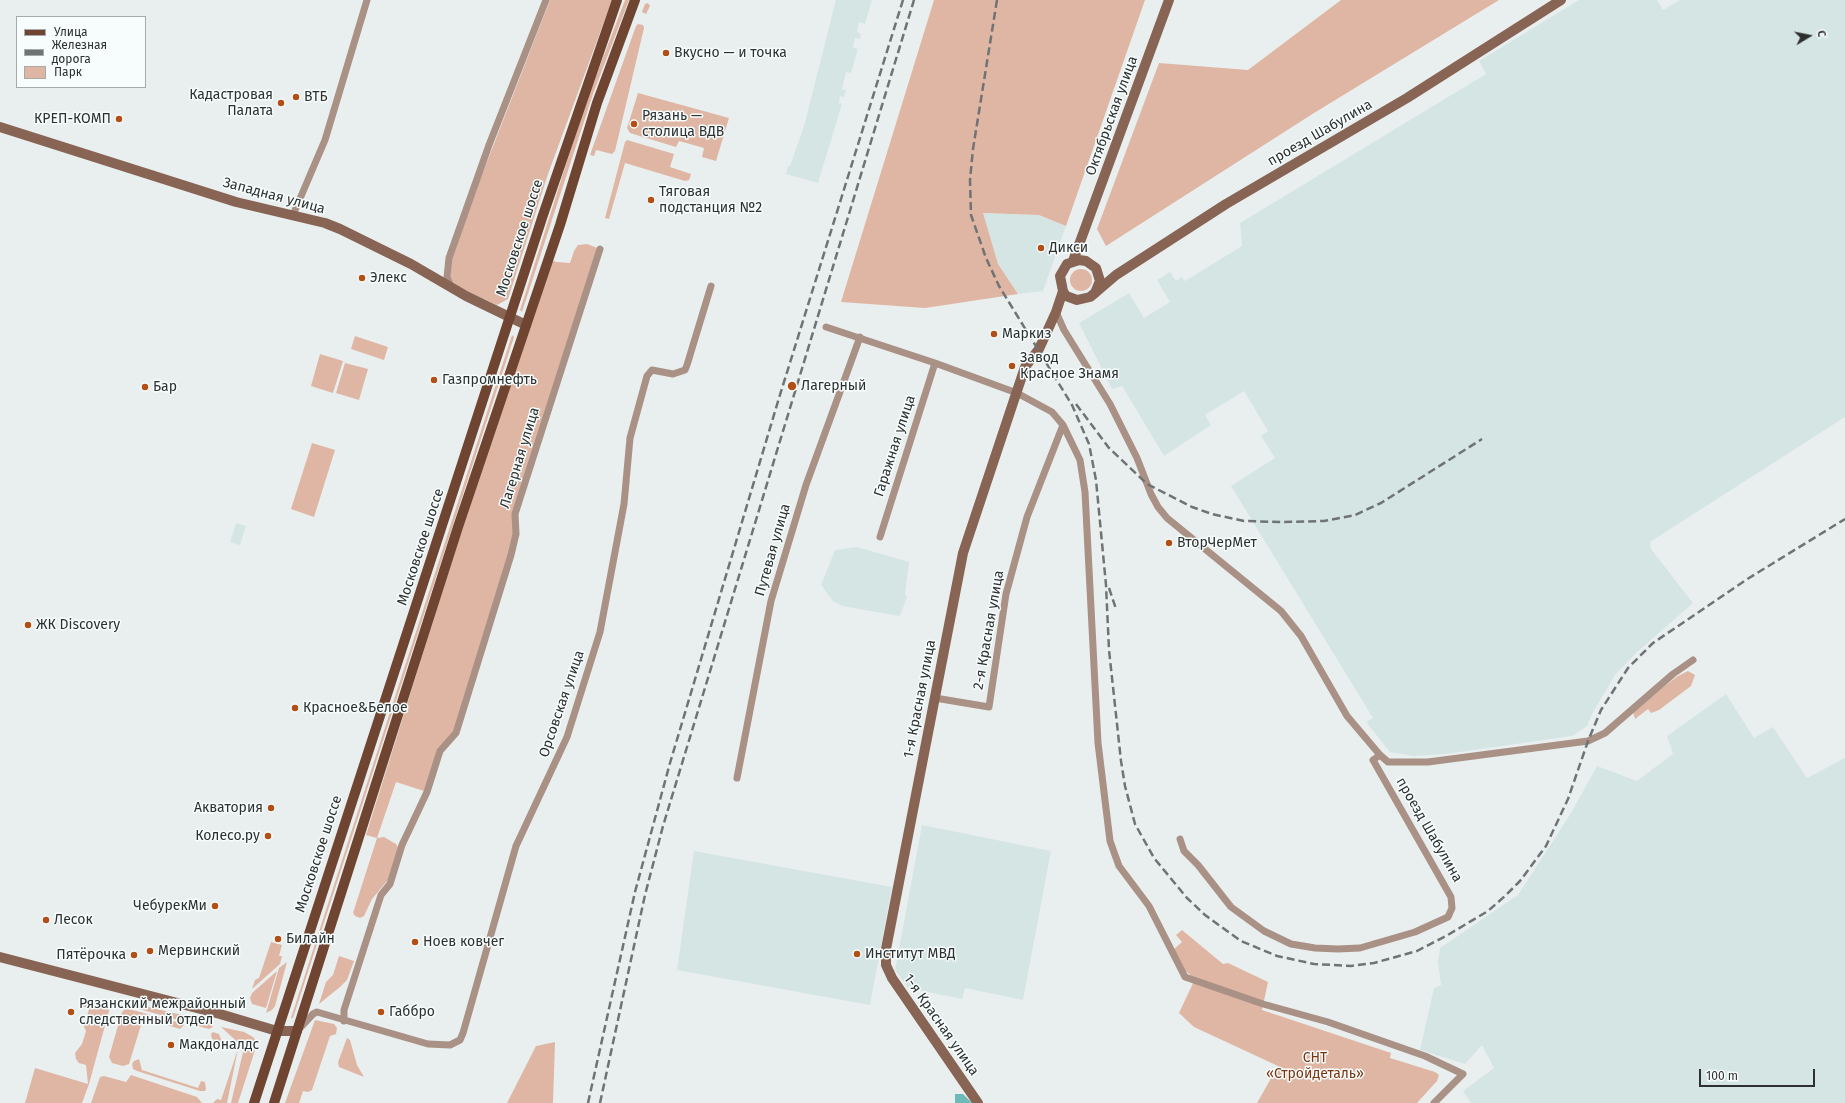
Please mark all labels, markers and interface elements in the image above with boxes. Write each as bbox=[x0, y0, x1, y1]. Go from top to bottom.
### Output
legend bbox=[16, 16, 146, 88]
north arrow bbox=[1789, 16, 1829, 56]
text: Улица bbox=[54, 25, 88, 39]
text: С bbox=[1814, 30, 1828, 38]
text: Железная дорога bbox=[52, 38, 107, 66]
place label: Вкусно — и точка bbox=[674, 45, 787, 61]
marker: Вкусно — и точка bbox=[661, 48, 671, 58]
street label: Октябрьская улица bbox=[1083, 54, 1141, 178]
text: Парк bbox=[54, 65, 82, 79]
place label: Кадастровая Палата bbox=[189, 87, 273, 120]
place label: ВТБ bbox=[304, 89, 328, 105]
marker: ВТБ bbox=[291, 92, 301, 102]
street label: проезд Шабулина bbox=[1265, 96, 1375, 170]
marker: Кадастровая Палата bbox=[276, 98, 286, 108]
place label: Рязань — столица ВДВ bbox=[642, 108, 724, 140]
place label: КРЕП-КОМП bbox=[34, 111, 111, 127]
marker: КРЕП-КОМП bbox=[114, 114, 124, 124]
marker: Рязань — столица ВДВ bbox=[629, 119, 639, 129]
street label: Западная улица bbox=[221, 174, 327, 218]
street label: Московское шоссе bbox=[493, 177, 547, 299]
place label: Тяговая подстанция №2 bbox=[659, 184, 762, 216]
marker: Тяговая подстанция №2 bbox=[646, 195, 656, 205]
place label: Дикси bbox=[1049, 240, 1088, 256]
marker: Дикси bbox=[1036, 243, 1046, 253]
place label: Элекс bbox=[370, 270, 407, 286]
marker: Элекс bbox=[357, 273, 367, 283]
place label: Маркиз bbox=[1002, 326, 1051, 342]
marker: Маркиз bbox=[989, 329, 999, 339]
place label: Завод Красное Знамя bbox=[1020, 350, 1119, 382]
marker: Завод Красное Знамя bbox=[1007, 361, 1017, 371]
place label: Газпромнефть bbox=[442, 372, 537, 388]
marker: Газпромнефть bbox=[429, 375, 439, 385]
place label: Лагерный bbox=[801, 378, 866, 394]
place label: Бар bbox=[153, 379, 177, 395]
marker: Лагерный bbox=[786, 380, 798, 392]
marker: Бар bbox=[140, 382, 150, 392]
street label: Гаражная улица bbox=[871, 393, 919, 499]
street label: Лагерная улица bbox=[497, 405, 543, 511]
street label: Московское шоссе bbox=[394, 486, 448, 608]
street label: Путевая улица bbox=[752, 502, 794, 598]
place label: ВторЧерМет bbox=[1177, 535, 1257, 551]
marker: ВторЧерМет bbox=[1164, 538, 1174, 548]
street label: 2-я Красная улица bbox=[970, 569, 1008, 691]
place label: ЖК Discovery bbox=[36, 617, 120, 633]
marker: ЖК Discovery bbox=[23, 620, 33, 630]
street label: 1-я Красная улица bbox=[900, 639, 940, 759]
street label: Орсовская улица bbox=[536, 648, 588, 760]
place label: Красное&Белое bbox=[303, 700, 408, 716]
marker: Красное&Белое bbox=[290, 703, 300, 713]
street label: проезд Шабулина bbox=[1392, 775, 1466, 885]
street label: Московское шоссе bbox=[292, 793, 346, 915]
place label: Акватория bbox=[194, 800, 263, 816]
marker: Акватория bbox=[266, 803, 276, 813]
place label: Колесо.ру bbox=[195, 828, 260, 844]
marker: Колесо.ру bbox=[263, 831, 273, 841]
place label: ЧебурекМи bbox=[133, 898, 207, 914]
marker: ЧебурекМи bbox=[210, 901, 220, 911]
place label: Лесок bbox=[54, 912, 93, 928]
marker: Лесок bbox=[41, 915, 51, 925]
place label: Билайн bbox=[286, 931, 335, 947]
marker: Билайн bbox=[273, 934, 283, 944]
place label: Ноев ковчег bbox=[423, 934, 504, 950]
marker: Ноев ковчег bbox=[410, 937, 420, 947]
place label: Мервинский bbox=[158, 943, 240, 959]
marker: Мервинский bbox=[145, 946, 155, 956]
place label: Институт МВД bbox=[865, 946, 955, 962]
place label: Пятёрочка bbox=[56, 947, 126, 963]
marker: Институт МВД bbox=[852, 949, 862, 959]
marker: Пятёрочка bbox=[129, 950, 139, 960]
street label: 1-я Красная улица bbox=[900, 971, 982, 1079]
place label: Рязанский межрайонный следственный отдел bbox=[79, 996, 246, 1028]
place label: Габбро bbox=[389, 1004, 435, 1020]
marker: Рязанский межрайонный следственный отдел bbox=[66, 1007, 76, 1017]
marker: Габбро bbox=[376, 1007, 386, 1017]
place label: Макдоналдс bbox=[179, 1037, 259, 1053]
marker: Макдоналдс bbox=[166, 1040, 176, 1050]
park label: СНТ «Стройдеталь» bbox=[1266, 1050, 1364, 1082]
scale bar bbox=[1701, 1061, 1817, 1087]
text: 100 m bbox=[1706, 1069, 1738, 1083]

